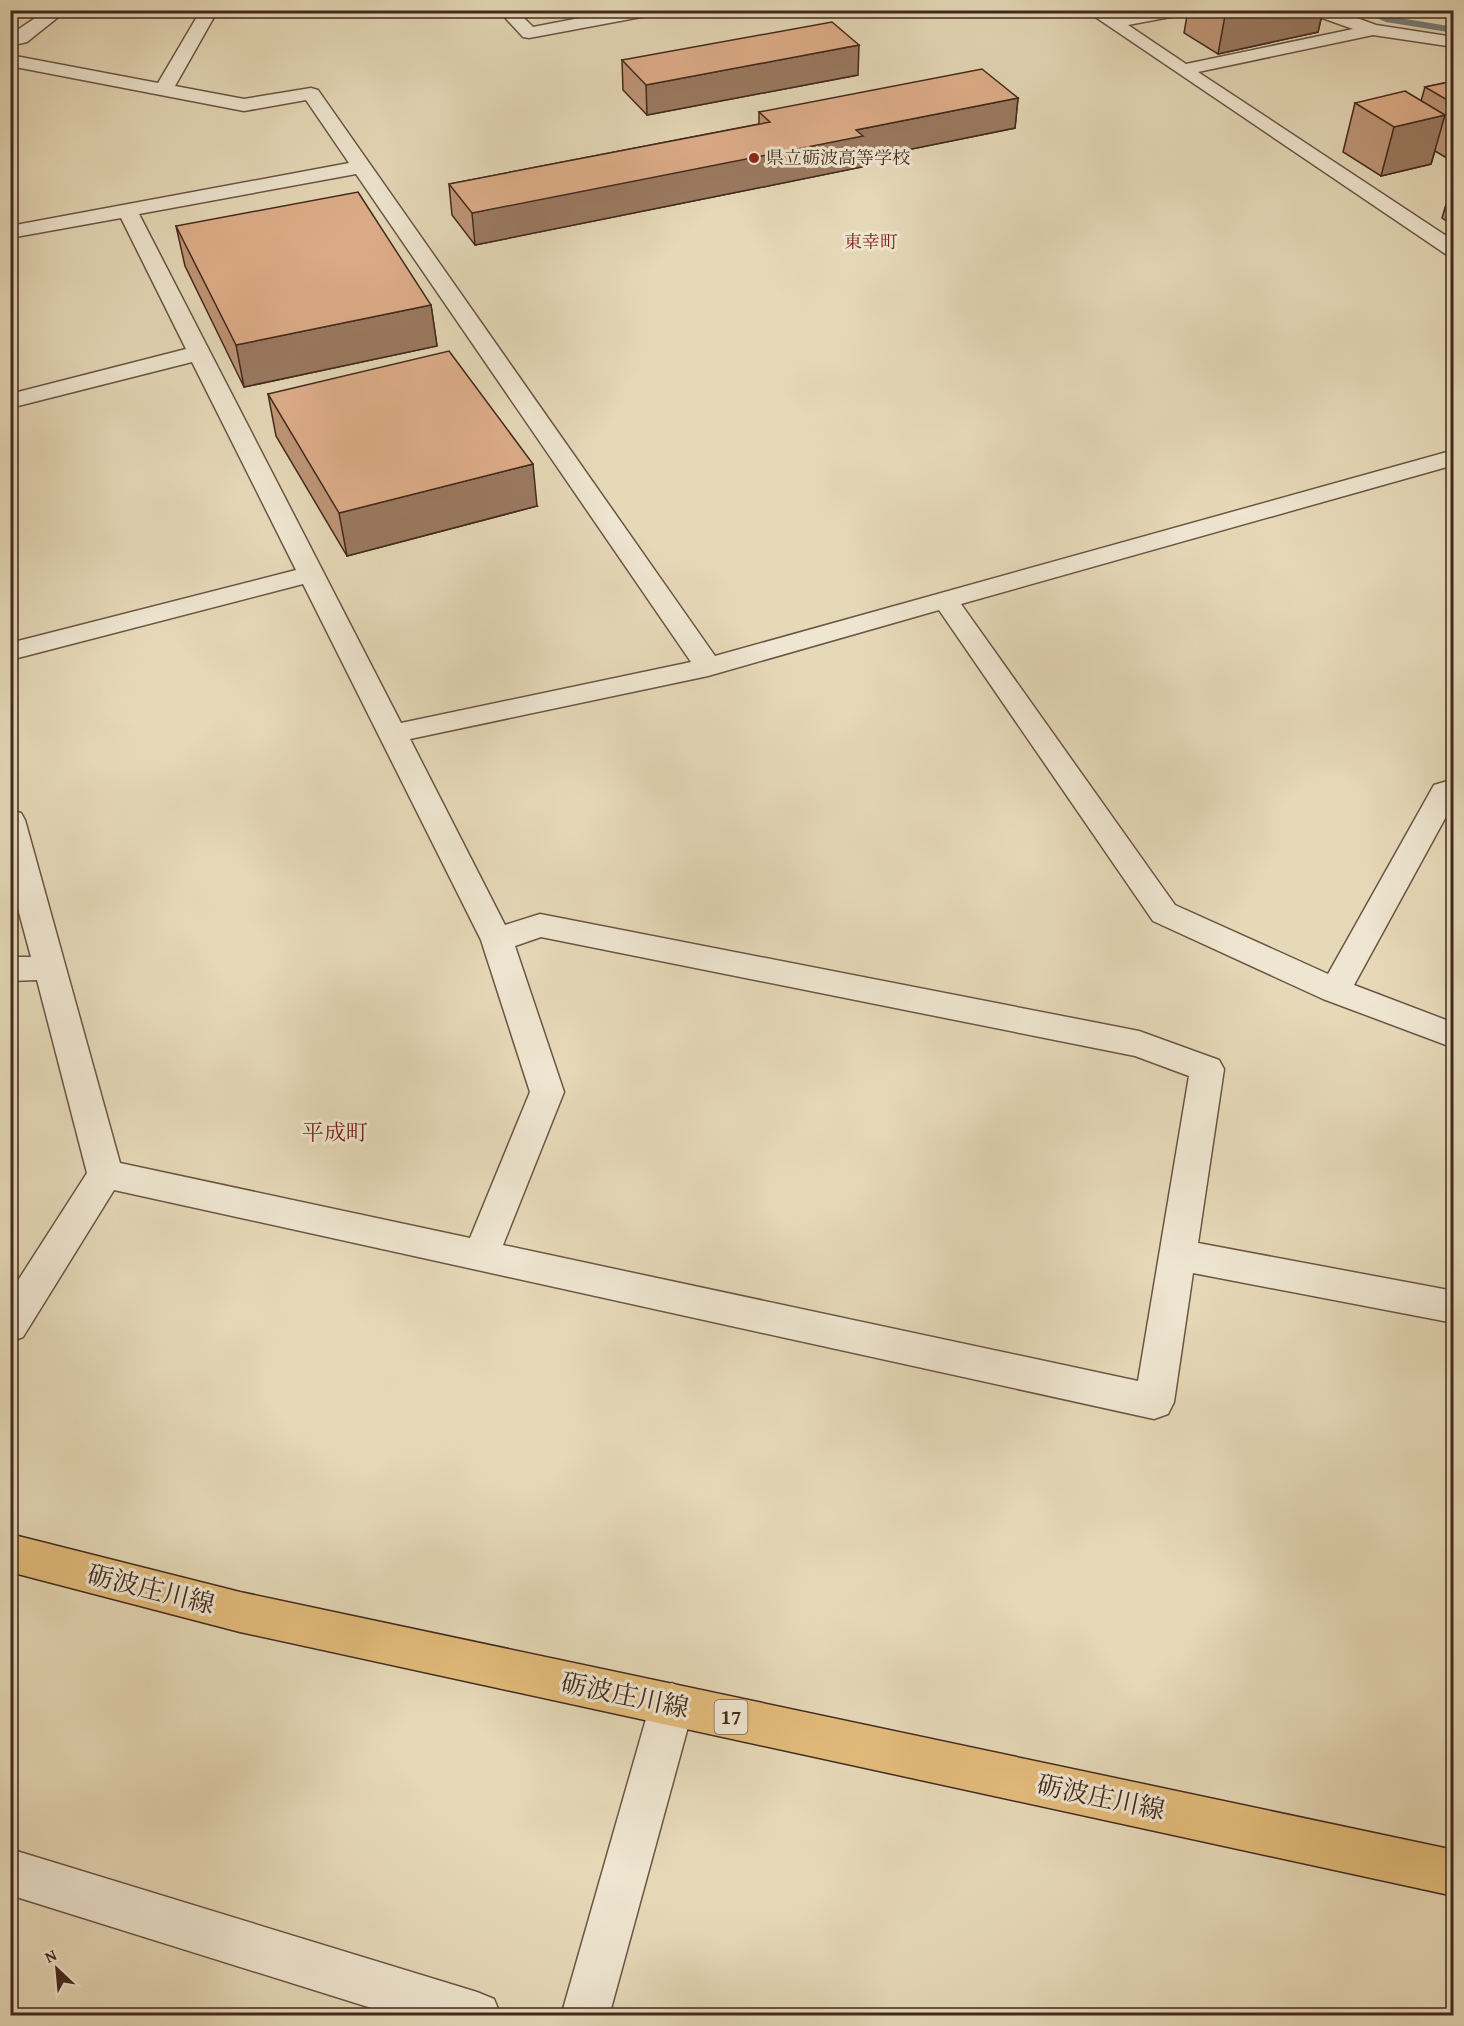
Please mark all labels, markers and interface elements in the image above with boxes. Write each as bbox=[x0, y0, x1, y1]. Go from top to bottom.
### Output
place label: 県立砺波高等学校 bbox=[766, 144, 910, 171]
marker: 県立砺波高等学校 bbox=[747, 151, 761, 165]
district label: 東幸町 bbox=[844, 228, 898, 255]
district label: 平成町 bbox=[302, 1116, 368, 1148]
street label: 砺波庄川線 bbox=[83, 1554, 219, 1623]
street label: 砺波庄川線 bbox=[557, 1662, 693, 1727]
road number: 17 bbox=[714, 1700, 748, 1734]
street label: 砺波庄川線 bbox=[1033, 1764, 1169, 1829]
north arrow bbox=[27, 1939, 87, 1999]
text: N bbox=[40, 1942, 61, 1969]

